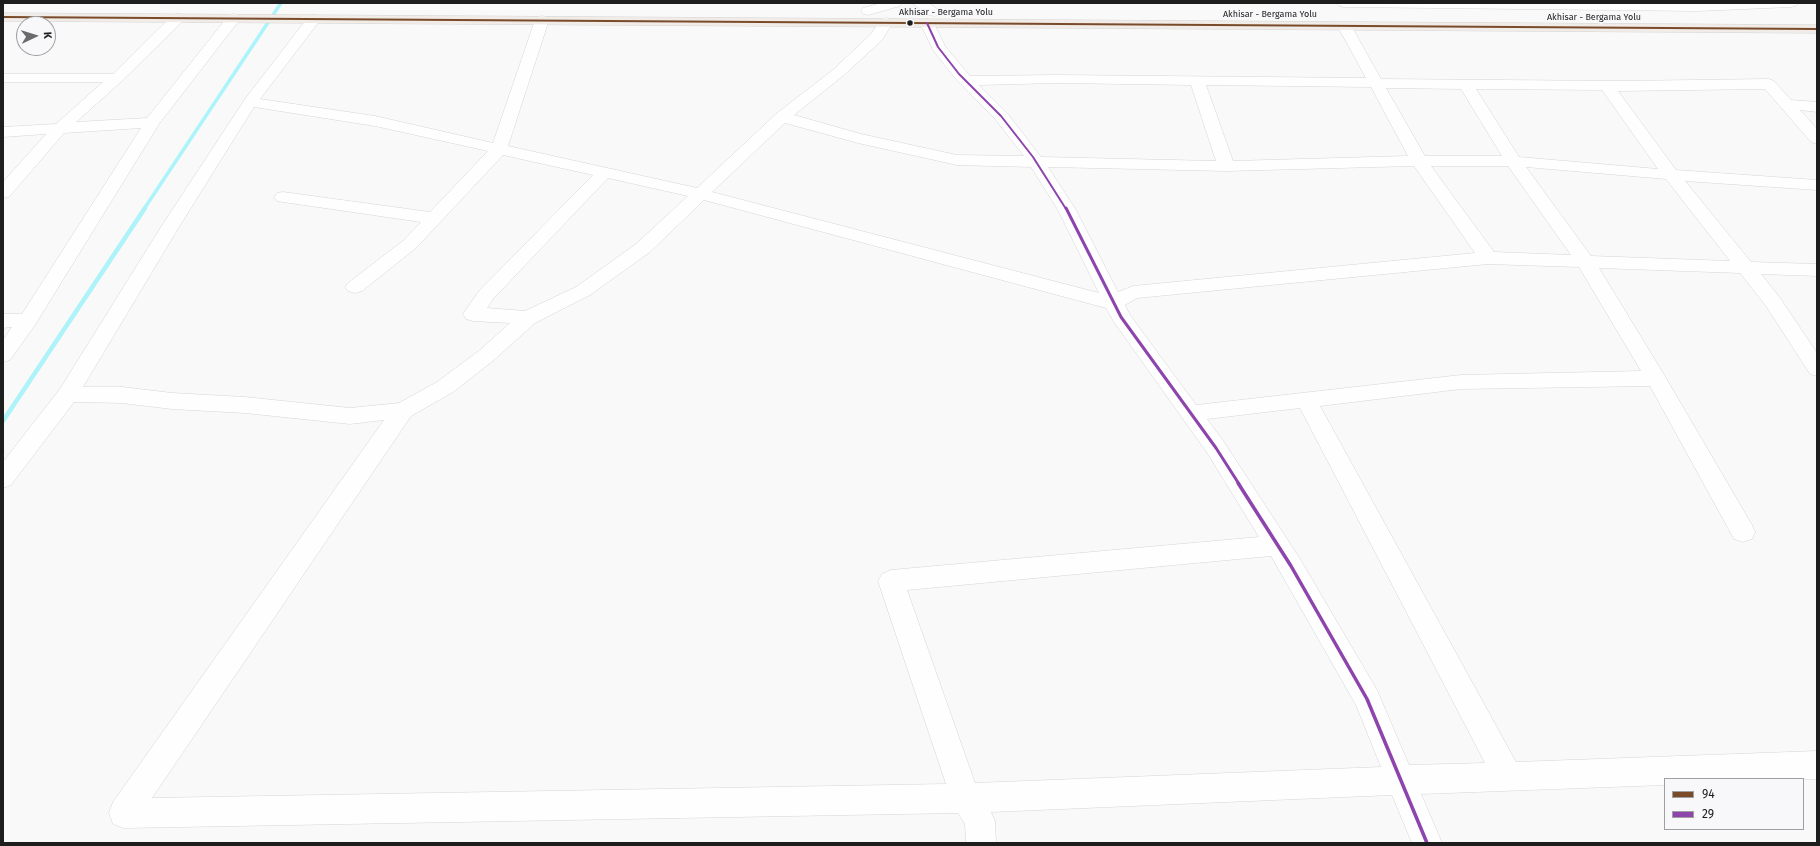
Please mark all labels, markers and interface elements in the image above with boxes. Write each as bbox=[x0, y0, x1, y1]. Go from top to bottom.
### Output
street label: Akhisar - Bergama Yolu bbox=[899, 7, 993, 17]
street label: Akhisar - Bergama Yolu bbox=[1223, 9, 1317, 19]
street label: Akhisar - Bergama Yolu bbox=[1547, 12, 1641, 22]
north arrow bbox=[16, 16, 56, 56]
unlabelled marker bbox=[905, 18, 915, 28]
text: K bbox=[41, 31, 54, 39]
legend bbox=[1664, 778, 1804, 830]
text: 94 bbox=[1702, 787, 1715, 801]
text: 29 bbox=[1702, 807, 1714, 821]

